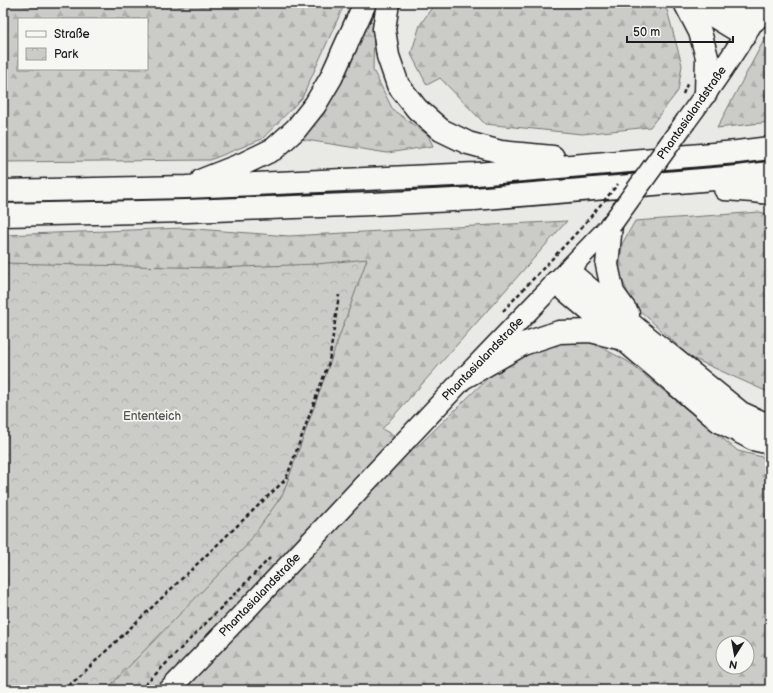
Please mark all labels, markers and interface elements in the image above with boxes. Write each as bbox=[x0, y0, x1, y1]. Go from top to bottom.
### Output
legend bbox=[18, 18, 148, 70]
scale bar bbox=[627, 18, 733, 44]
text: 50 m bbox=[633, 25, 660, 40]
text: Straße bbox=[54, 27, 90, 42]
text: Park bbox=[54, 47, 78, 62]
street label: Phantasialandstraße bbox=[654, 63, 730, 163]
street label: Phantasialandstraße bbox=[439, 314, 527, 404]
park label: Ententeich bbox=[123, 409, 181, 424]
street label: Phantasialandstraße bbox=[216, 550, 304, 640]
north arrow bbox=[715, 635, 755, 675]
text: N bbox=[728, 657, 738, 671]

